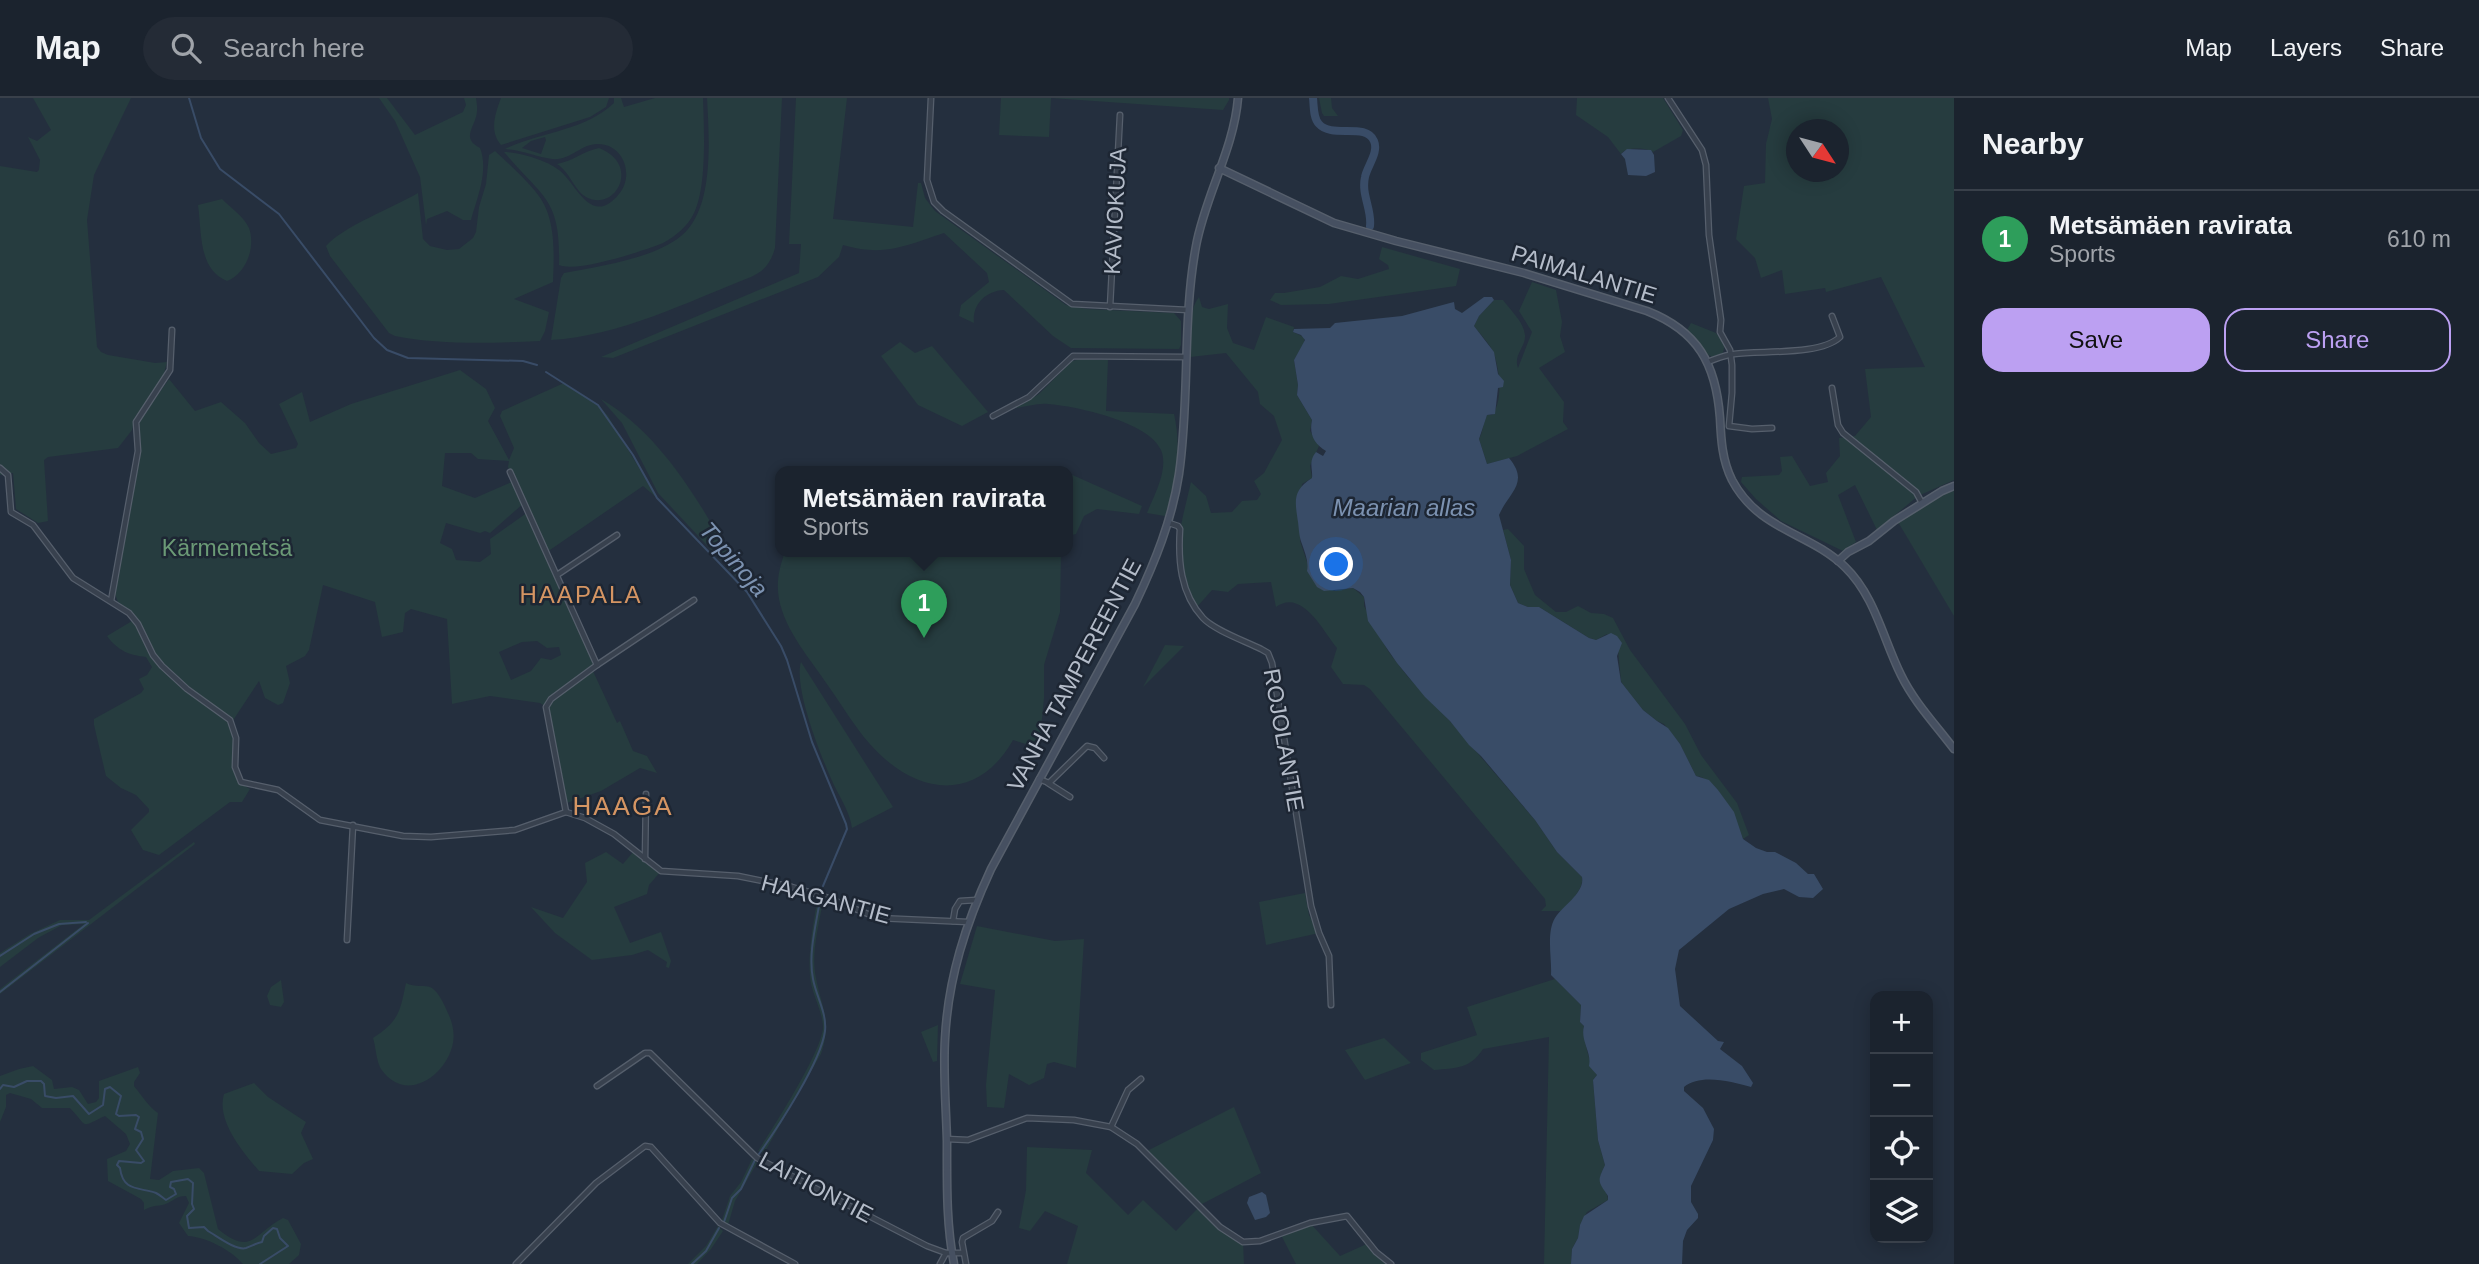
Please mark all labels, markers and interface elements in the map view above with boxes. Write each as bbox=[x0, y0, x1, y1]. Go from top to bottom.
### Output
search box bbox=[143, 17, 633, 80]
text: Map bbox=[35, 29, 101, 66]
icon: search bbox=[167, 29, 205, 67]
text: Search here bbox=[223, 33, 365, 63]
text: Map bbox=[2185, 34, 2232, 61]
text: Layers bbox=[2270, 34, 2342, 61]
text: Share bbox=[2380, 34, 2444, 61]
north arrow bbox=[1786, 119, 1849, 182]
text: Nearby bbox=[1982, 127, 2084, 160]
street label: KAVIOKUJA bbox=[1099, 146, 1131, 275]
text: Metsämäen ravirata bbox=[2049, 210, 2292, 240]
text: 1 bbox=[1999, 226, 2011, 252]
text: 610 m bbox=[2387, 226, 2451, 252]
street label: PAIMALANTIE bbox=[1508, 240, 1660, 308]
text: Sports bbox=[2049, 241, 2115, 267]
button: Save bbox=[1982, 308, 2210, 372]
button: Share bbox=[2224, 308, 2451, 372]
popup bbox=[775, 466, 1073, 557]
text: Metsämäen ravirata bbox=[803, 483, 1045, 513]
water label: Maarian allas bbox=[1333, 494, 1475, 521]
text: Sports bbox=[803, 514, 869, 540]
water label: Topinoja bbox=[694, 516, 774, 602]
park label: Kärmemetsä bbox=[162, 535, 292, 561]
your location bbox=[1319, 547, 1353, 581]
street label: VANHA TAMPEREENTIE bbox=[1002, 554, 1146, 796]
pin: 1 bbox=[901, 580, 947, 638]
district label: HAAPALA bbox=[520, 581, 642, 608]
street label: ROJOLANTIE bbox=[1259, 667, 1309, 813]
district label: HAAGA bbox=[572, 791, 674, 821]
street label: HAAGANTIE bbox=[758, 869, 894, 929]
map controls bbox=[1870, 991, 1933, 1243]
button: + bbox=[1870, 991, 1933, 1054]
button: − bbox=[1870, 1054, 1933, 1117]
button: locate bbox=[1870, 1117, 1933, 1180]
street label: LAITIONTIE bbox=[755, 1146, 877, 1228]
button: layers bbox=[1870, 1180, 1933, 1243]

